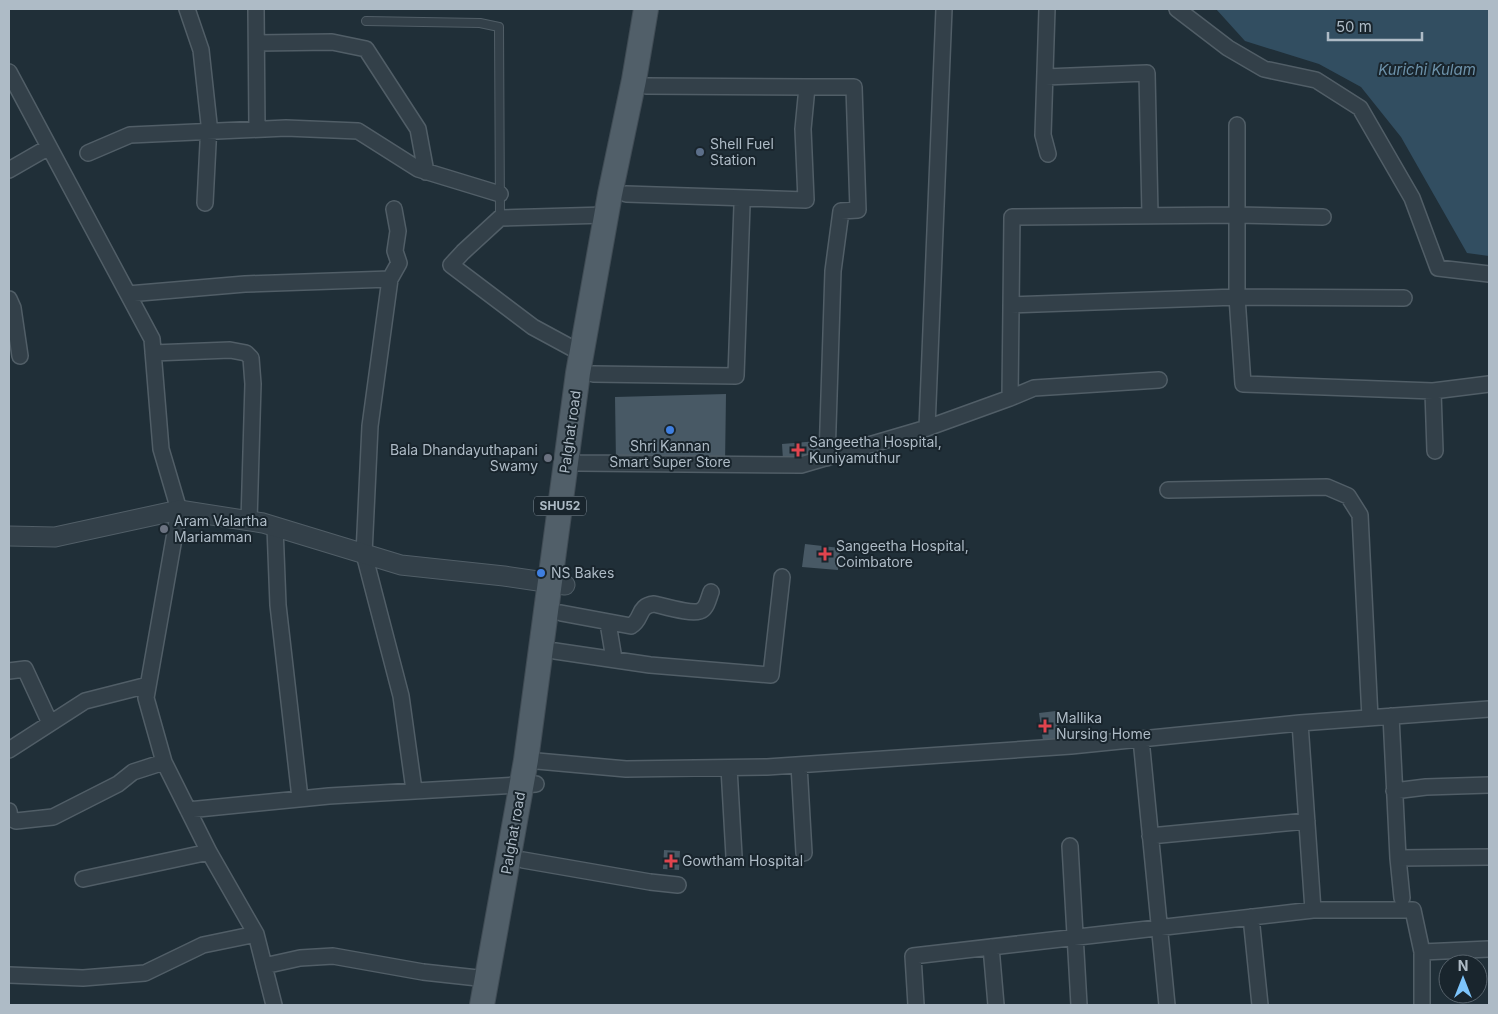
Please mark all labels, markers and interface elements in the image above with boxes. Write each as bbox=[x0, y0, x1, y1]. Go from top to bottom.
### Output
scale bar bbox=[1328, 10, 1422, 42]
text: 50 m bbox=[1336, 17, 1372, 36]
water label: Kurichi Kulam bbox=[1378, 60, 1476, 79]
place label: Shell Fuel Station bbox=[710, 135, 774, 168]
marker: Shell Fuel Station bbox=[694, 146, 706, 158]
street label: Palghat road bbox=[555, 389, 584, 474]
marker: Shri Kannan Smart Super Store bbox=[664, 424, 676, 436]
place label: Sangeetha Hospital, Kuniyamuthur bbox=[809, 433, 942, 466]
place label: Shri Kannan Smart Super Store bbox=[609, 437, 731, 470]
place label: Bala Dhandayuthapani Swamy bbox=[390, 441, 538, 474]
marker: Sangeetha Hospital, Kuniyamuthur bbox=[791, 443, 805, 457]
marker: Bala Dhandayuthapani Swamy bbox=[542, 452, 554, 464]
road number: SHU52 bbox=[534, 496, 586, 516]
place label: Aram Valartha Mariamman bbox=[174, 512, 267, 545]
marker: Aram Valartha Mariamman bbox=[158, 523, 170, 535]
place label: Sangeetha Hospital, Coimbatore bbox=[836, 537, 969, 570]
marker: Sangeetha Hospital, Coimbatore bbox=[818, 547, 832, 561]
place label: NS Bakes bbox=[551, 564, 614, 581]
marker: NS Bakes bbox=[535, 567, 547, 579]
place label: Mallika Nursing Home bbox=[1056, 709, 1151, 742]
marker: Mallika Nursing Home bbox=[1038, 719, 1052, 733]
street label: Palghat road bbox=[497, 790, 528, 875]
place label: Gowtham Hospital bbox=[682, 852, 803, 869]
marker: Gowtham Hospital bbox=[664, 854, 678, 868]
north arrow bbox=[1438, 954, 1488, 1004]
text: N bbox=[1458, 957, 1468, 974]

